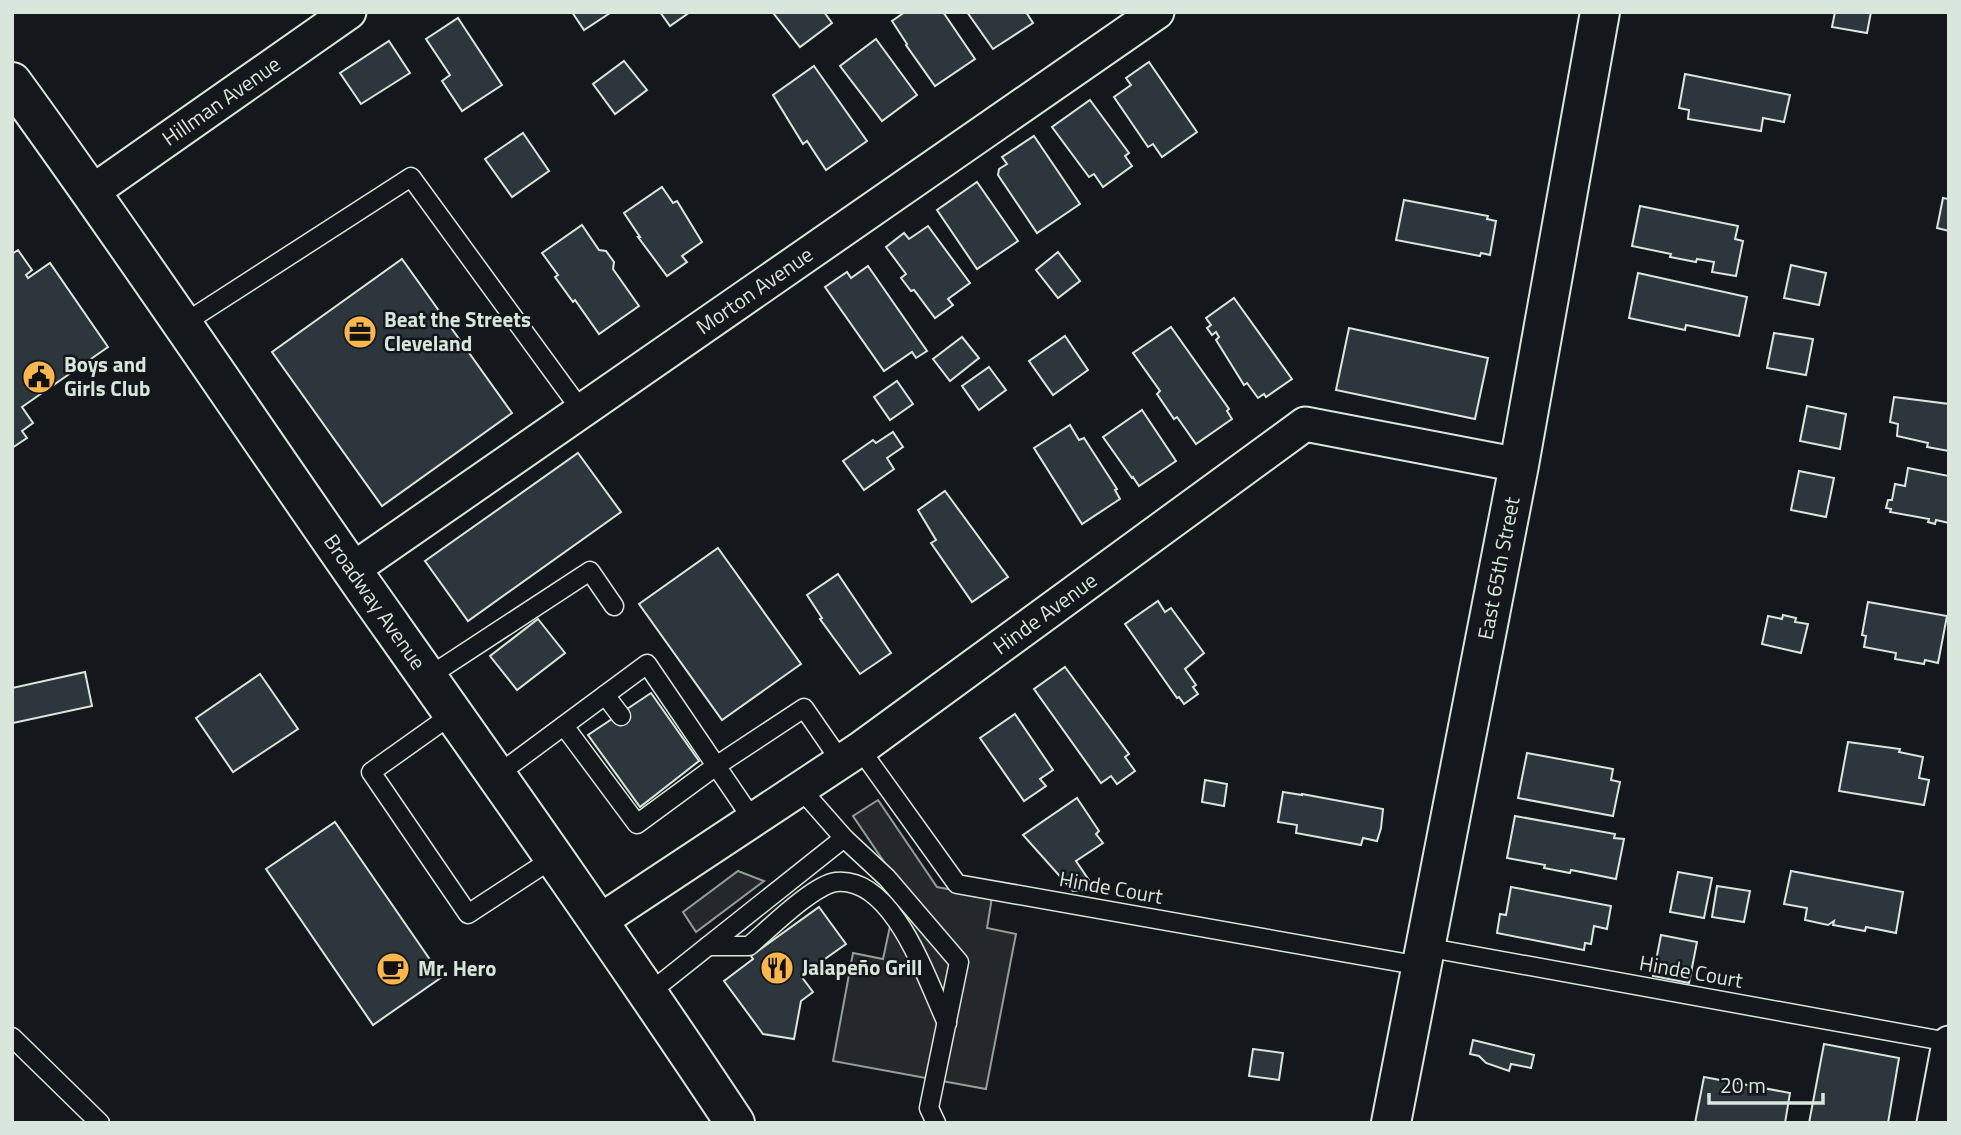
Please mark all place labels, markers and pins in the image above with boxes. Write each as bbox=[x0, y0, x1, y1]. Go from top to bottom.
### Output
place label: Beat the Streets Cleveland bbox=[384, 303, 531, 359]
office icon: Beat the Streets Cleveland bbox=[341, 313, 379, 351]
place label: Boys and Girls Club bbox=[64, 348, 150, 404]
public building icon: Boys and Girls Club bbox=[20, 358, 58, 396]
restaurant icon: Jalapeño Grill bbox=[758, 949, 796, 987]
cafe icon: Mr. Hero bbox=[374, 950, 412, 988]
place label: Jalapeño Grill bbox=[802, 951, 922, 983]
place label: Mr. Hero bbox=[418, 952, 497, 984]

